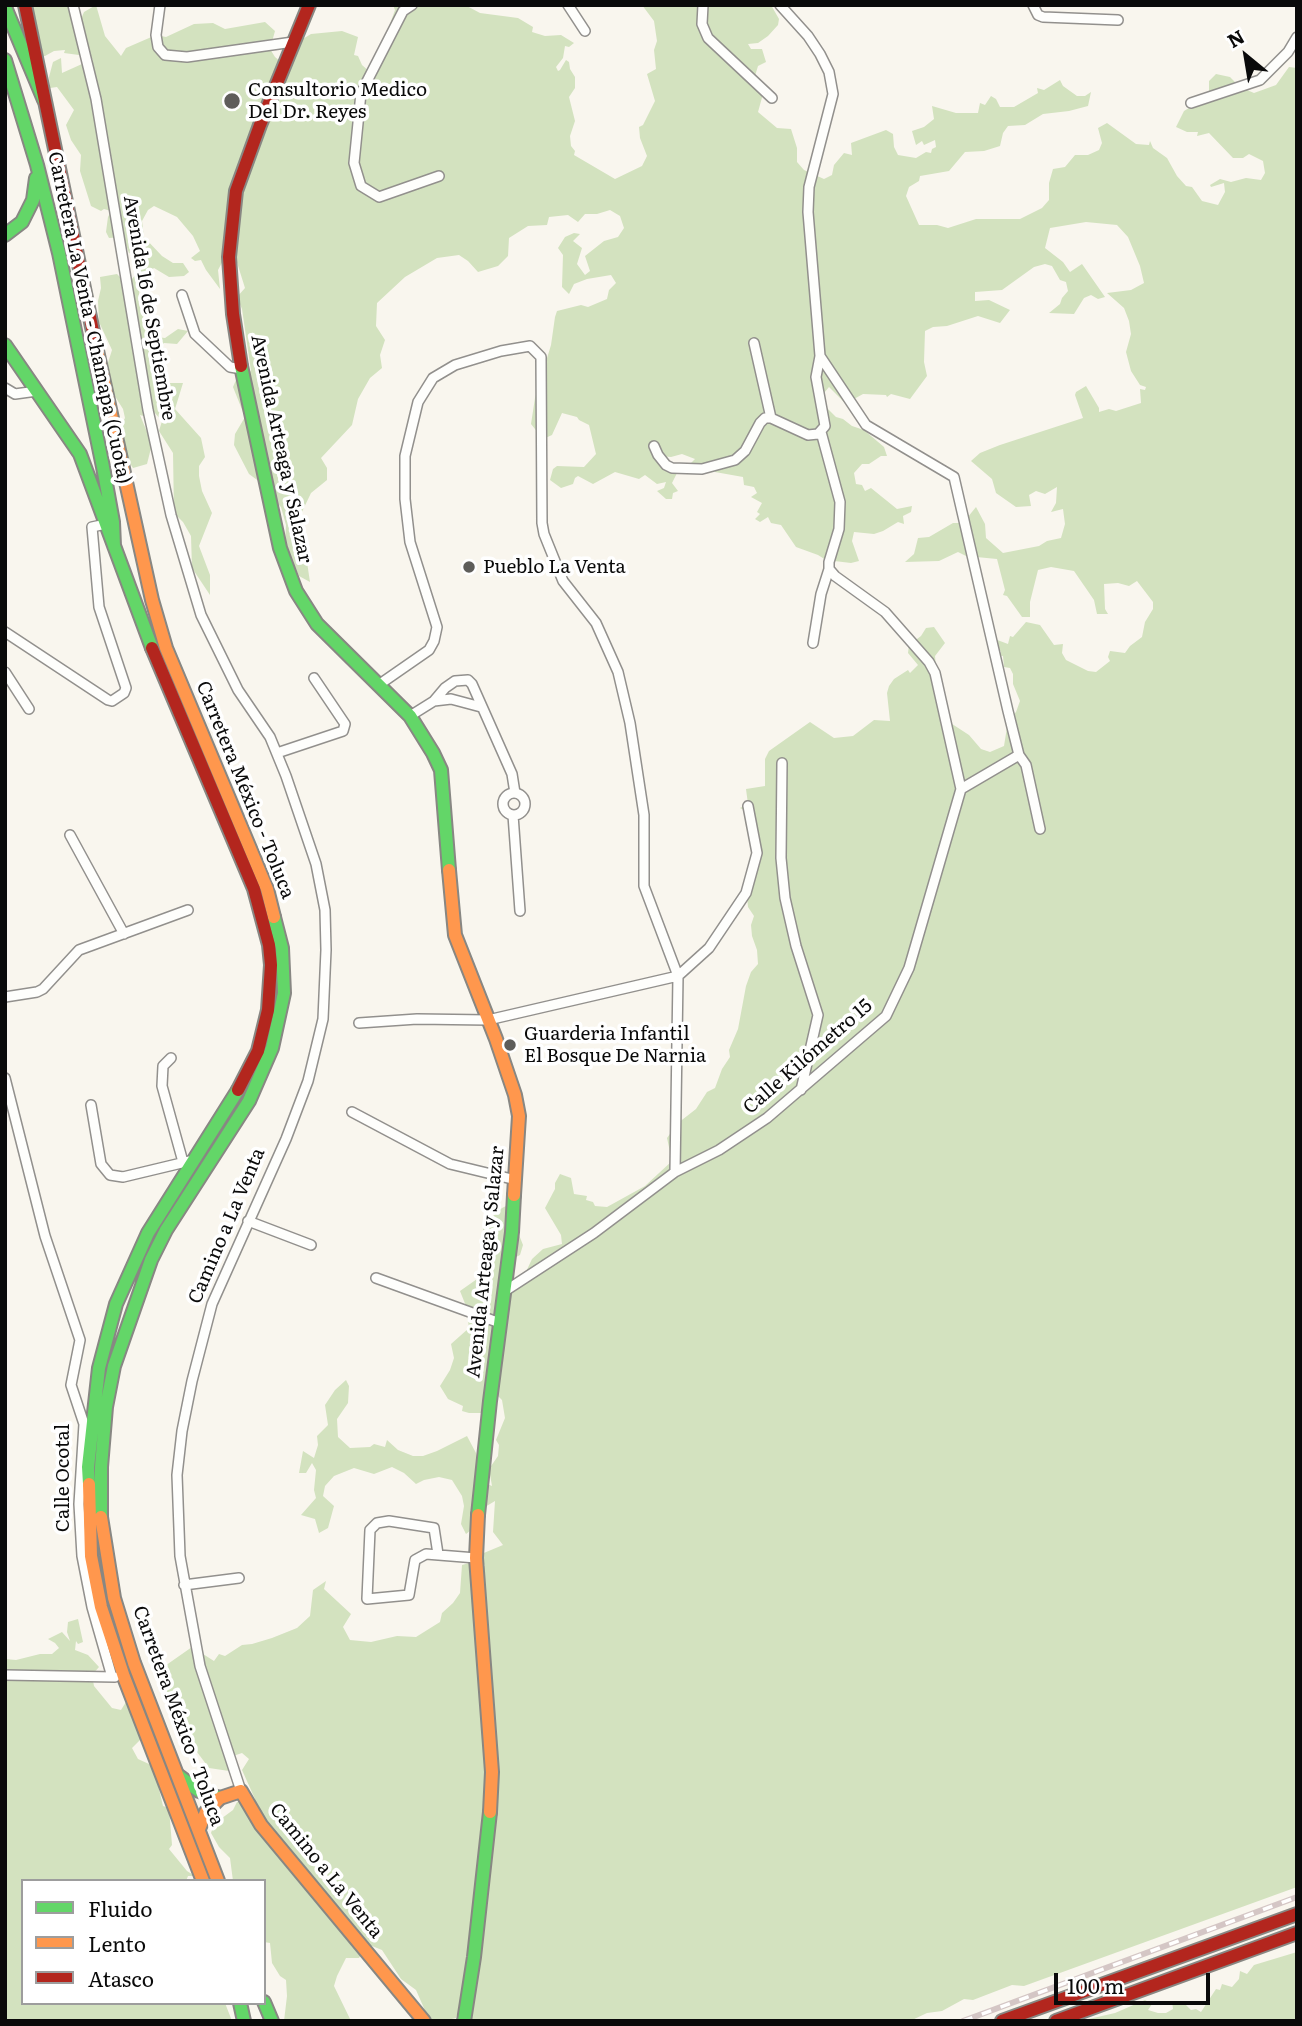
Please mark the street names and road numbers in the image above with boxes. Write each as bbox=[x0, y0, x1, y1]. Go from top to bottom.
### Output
street label: Carretera La Venta - Chamapa (Cuota) bbox=[43, 150, 135, 486]
street label: Avenida 16 de Septiembre bbox=[118, 194, 180, 422]
street label: Avenida Arteaga y Salazar bbox=[246, 333, 316, 565]
street label: Carretera México - Toluca bbox=[191, 678, 299, 902]
street label: Calle Kilómetro 15 bbox=[739, 995, 877, 1119]
street label: Camino a La Venta bbox=[184, 1145, 270, 1307]
street label: Avenida Arteaga y Salazar bbox=[462, 1145, 510, 1379]
street label: Calle Ocotal bbox=[52, 1424, 74, 1532]
street label: Carretera México - Toluca bbox=[128, 1603, 228, 1829]
street label: Camino a La Venta bbox=[265, 1799, 387, 1943]

